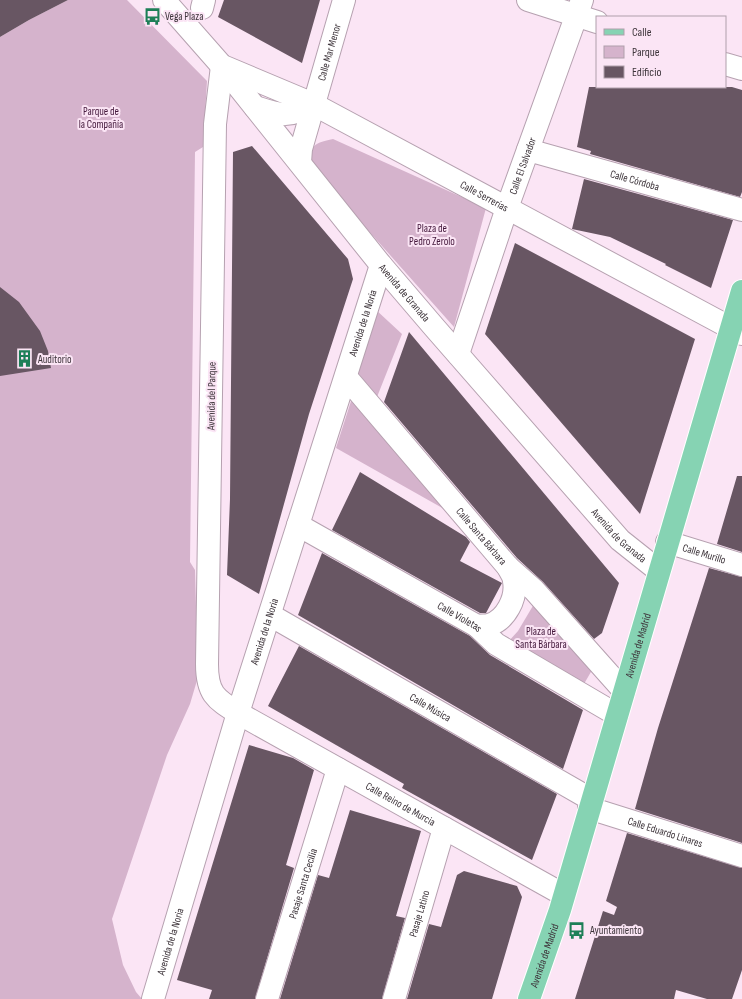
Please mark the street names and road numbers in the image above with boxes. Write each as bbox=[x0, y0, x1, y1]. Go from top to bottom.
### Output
street label: Calle Mar Menor bbox=[315, 22, 344, 82]
street label: Calle El Salvador bbox=[506, 136, 539, 196]
street label: Calle Córdoba bbox=[609, 167, 661, 194]
street label: Calle Serrerías bbox=[458, 178, 511, 215]
street label: Avenida de Granada bbox=[375, 261, 433, 325]
street label: Avenida de la Noria bbox=[346, 288, 380, 359]
street label: Avenida del Parque bbox=[204, 362, 219, 431]
street label: Calle Santa Bárbara bbox=[453, 505, 509, 568]
street label: Avenida de Granada bbox=[588, 505, 649, 565]
street label: Calle Murillo bbox=[681, 541, 728, 567]
street label: Avenida de la Noria bbox=[248, 597, 281, 667]
street label: Calle Violetas bbox=[435, 599, 485, 635]
street label: Avenida de Madrid bbox=[622, 611, 654, 680]
street label: Calle Música bbox=[407, 691, 453, 725]
street label: Calle Reino de Murcia bbox=[363, 780, 438, 829]
street label: Calle Eduardo Linares bbox=[626, 815, 704, 850]
street label: Pasaje Santa Cecilia bbox=[286, 847, 320, 920]
street label: Pasaje Latino bbox=[406, 888, 433, 939]
street label: Avenida de la Noria bbox=[154, 907, 187, 978]
street label: Avenida de Madrid bbox=[527, 922, 562, 990]

